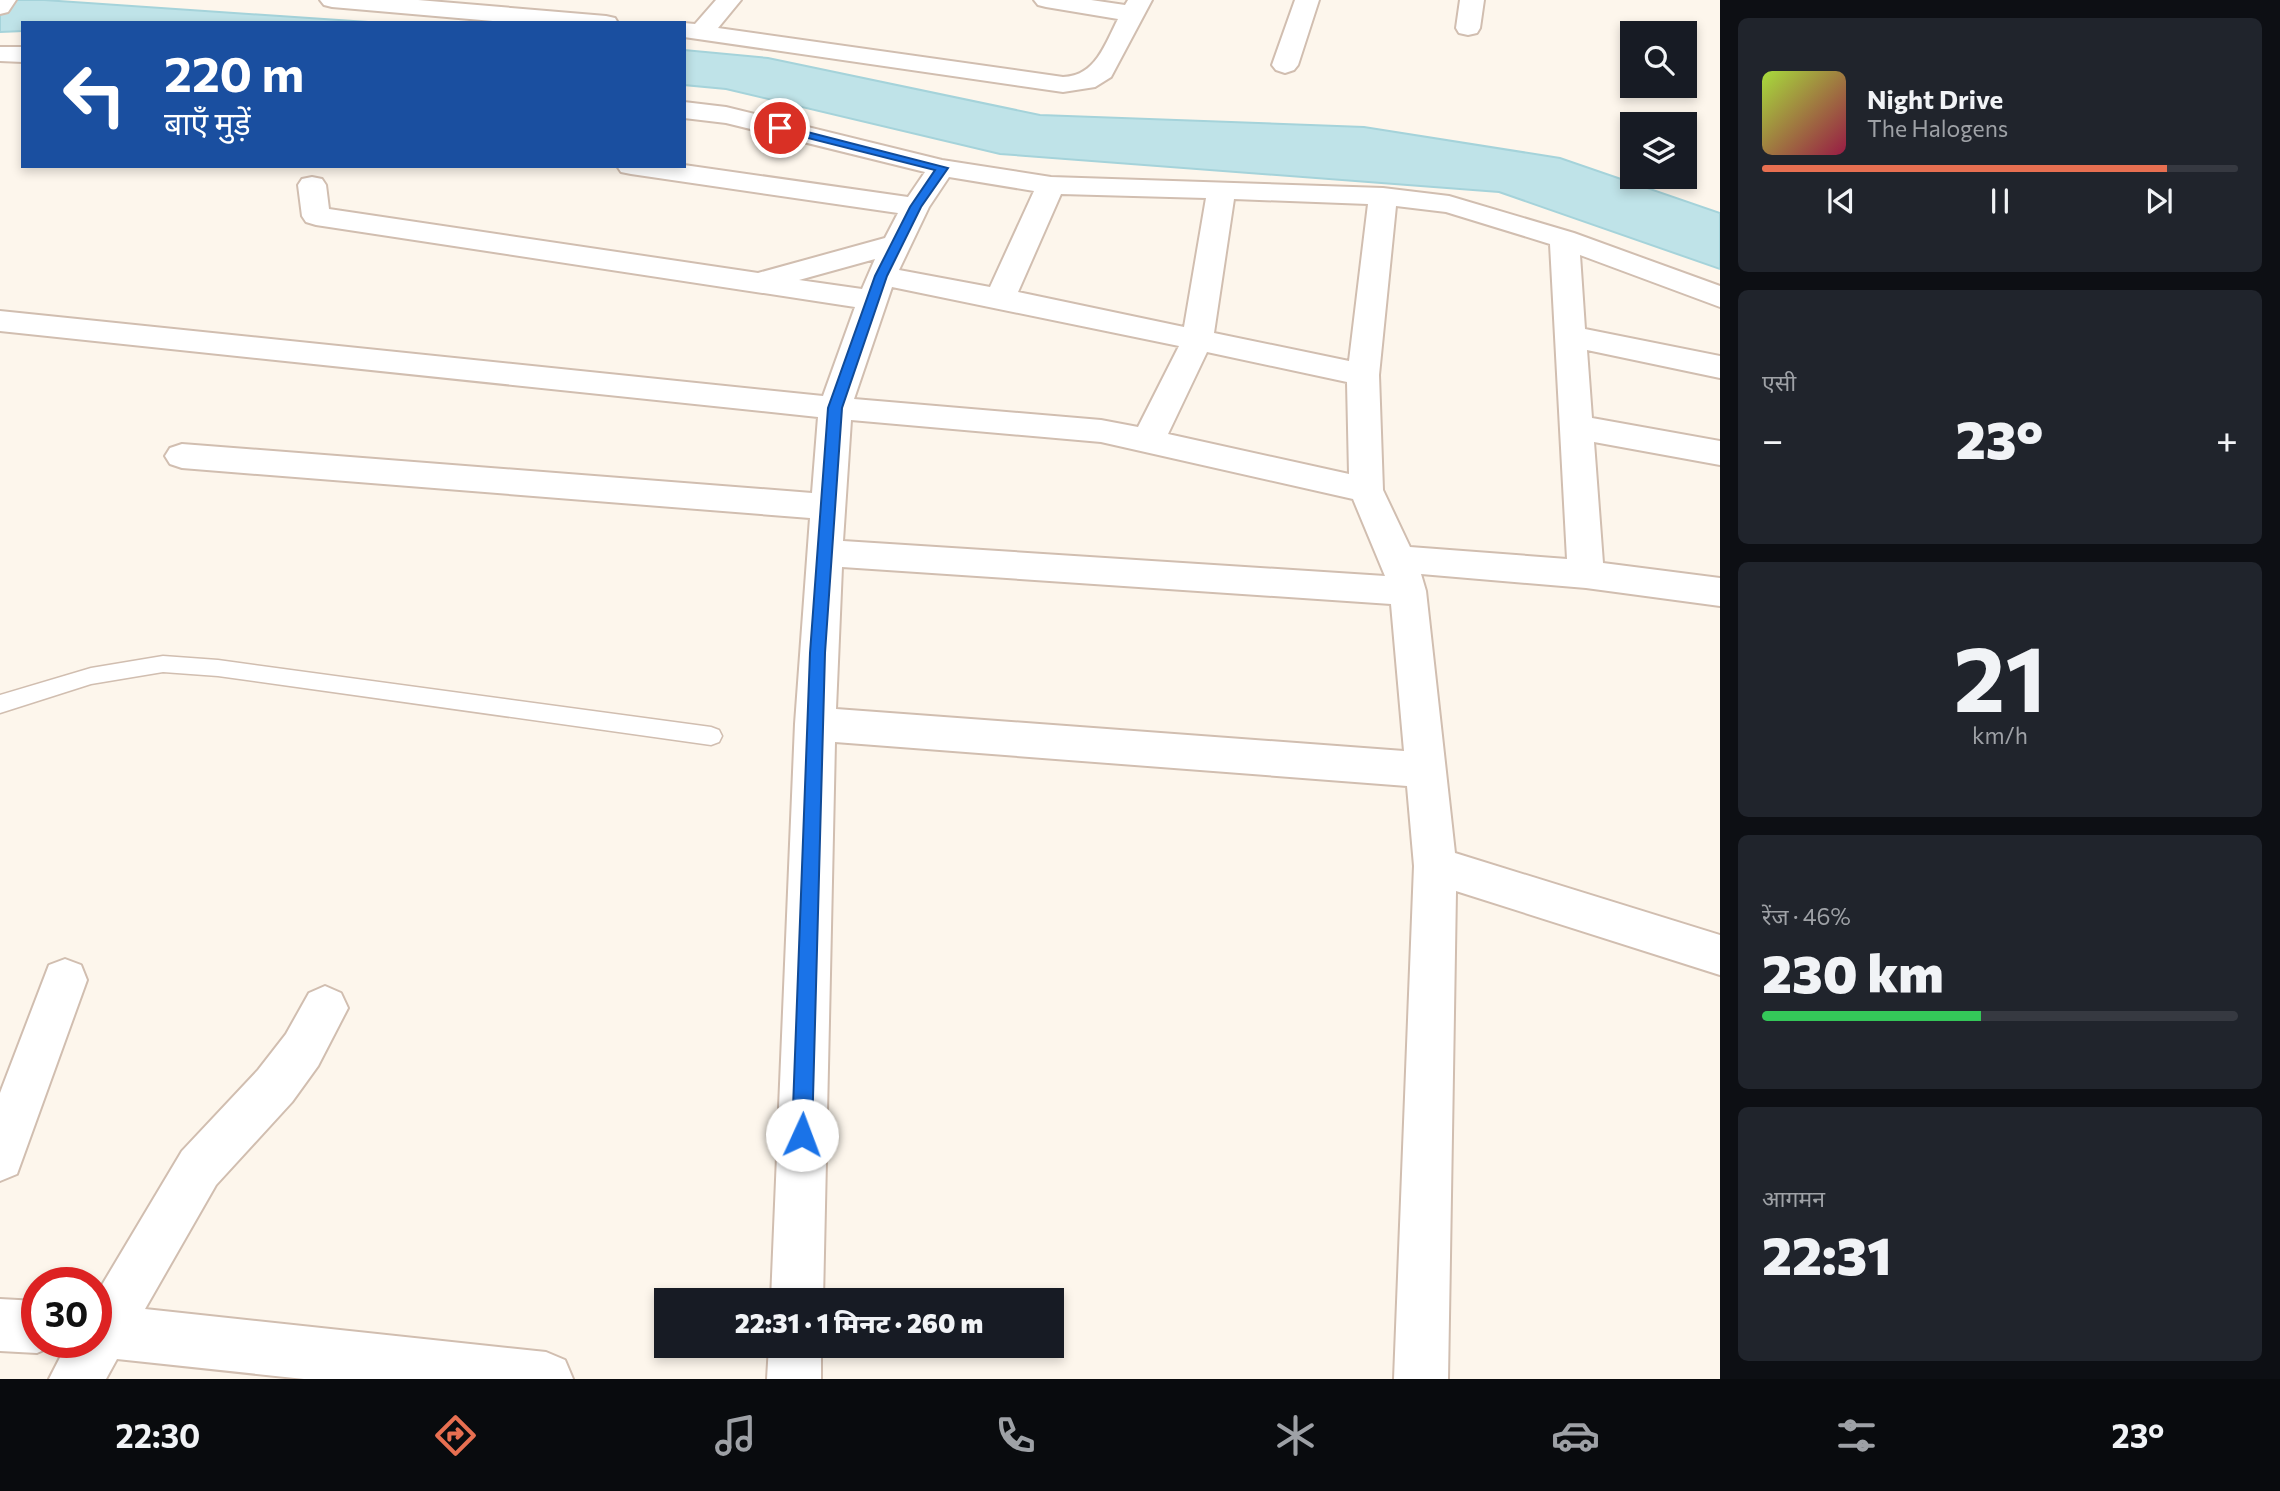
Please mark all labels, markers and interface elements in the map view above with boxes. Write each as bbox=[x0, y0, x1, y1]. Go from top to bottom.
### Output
map controls bbox=[1620, 21, 1697, 189]
button: search bbox=[1620, 21, 1697, 98]
text: 220 m bbox=[164, 42, 304, 102]
icon: left bbox=[49, 49, 140, 140]
text: Night Drive bbox=[1867, 83, 2003, 114]
pin bbox=[750, 98, 810, 158]
text: बाएँ मुड़ें bbox=[164, 102, 251, 142]
icon: arrive bbox=[761, 109, 799, 147]
button: layers bbox=[1620, 112, 1697, 189]
text: The Halogens bbox=[1867, 114, 2008, 142]
icon: previous bbox=[1822, 182, 1860, 220]
icon: pause bbox=[1981, 182, 2019, 220]
icon: next bbox=[2140, 182, 2178, 220]
text: एसी bbox=[1762, 368, 1796, 396]
text: 23° bbox=[1956, 406, 2043, 470]
text: − bbox=[1762, 415, 1784, 462]
text: + bbox=[2216, 415, 2238, 462]
text: 21 bbox=[1954, 619, 2046, 731]
text: km/h bbox=[1972, 721, 2028, 749]
text: रेंज · 46% bbox=[1762, 902, 1851, 930]
text: 230 km bbox=[1762, 940, 1944, 1004]
position arrow bbox=[765, 1098, 839, 1172]
text: आगमन bbox=[1762, 1184, 1825, 1212]
text: 22:31 bbox=[1762, 1222, 1892, 1286]
speed limit sign: 30 bbox=[21, 1267, 112, 1358]
text: 22:31 · 1 मिनट · 260 m bbox=[735, 1307, 983, 1338]
icon: directions bbox=[431, 1411, 480, 1460]
icon: music bbox=[711, 1411, 760, 1460]
icon: phone bbox=[991, 1411, 1040, 1460]
icon: climate bbox=[1271, 1411, 1320, 1460]
icon: car bbox=[1551, 1411, 1600, 1460]
icon: filters bbox=[1832, 1411, 1881, 1460]
text: 22:30 bbox=[116, 1415, 200, 1455]
text: 23° bbox=[2112, 1415, 2164, 1455]

